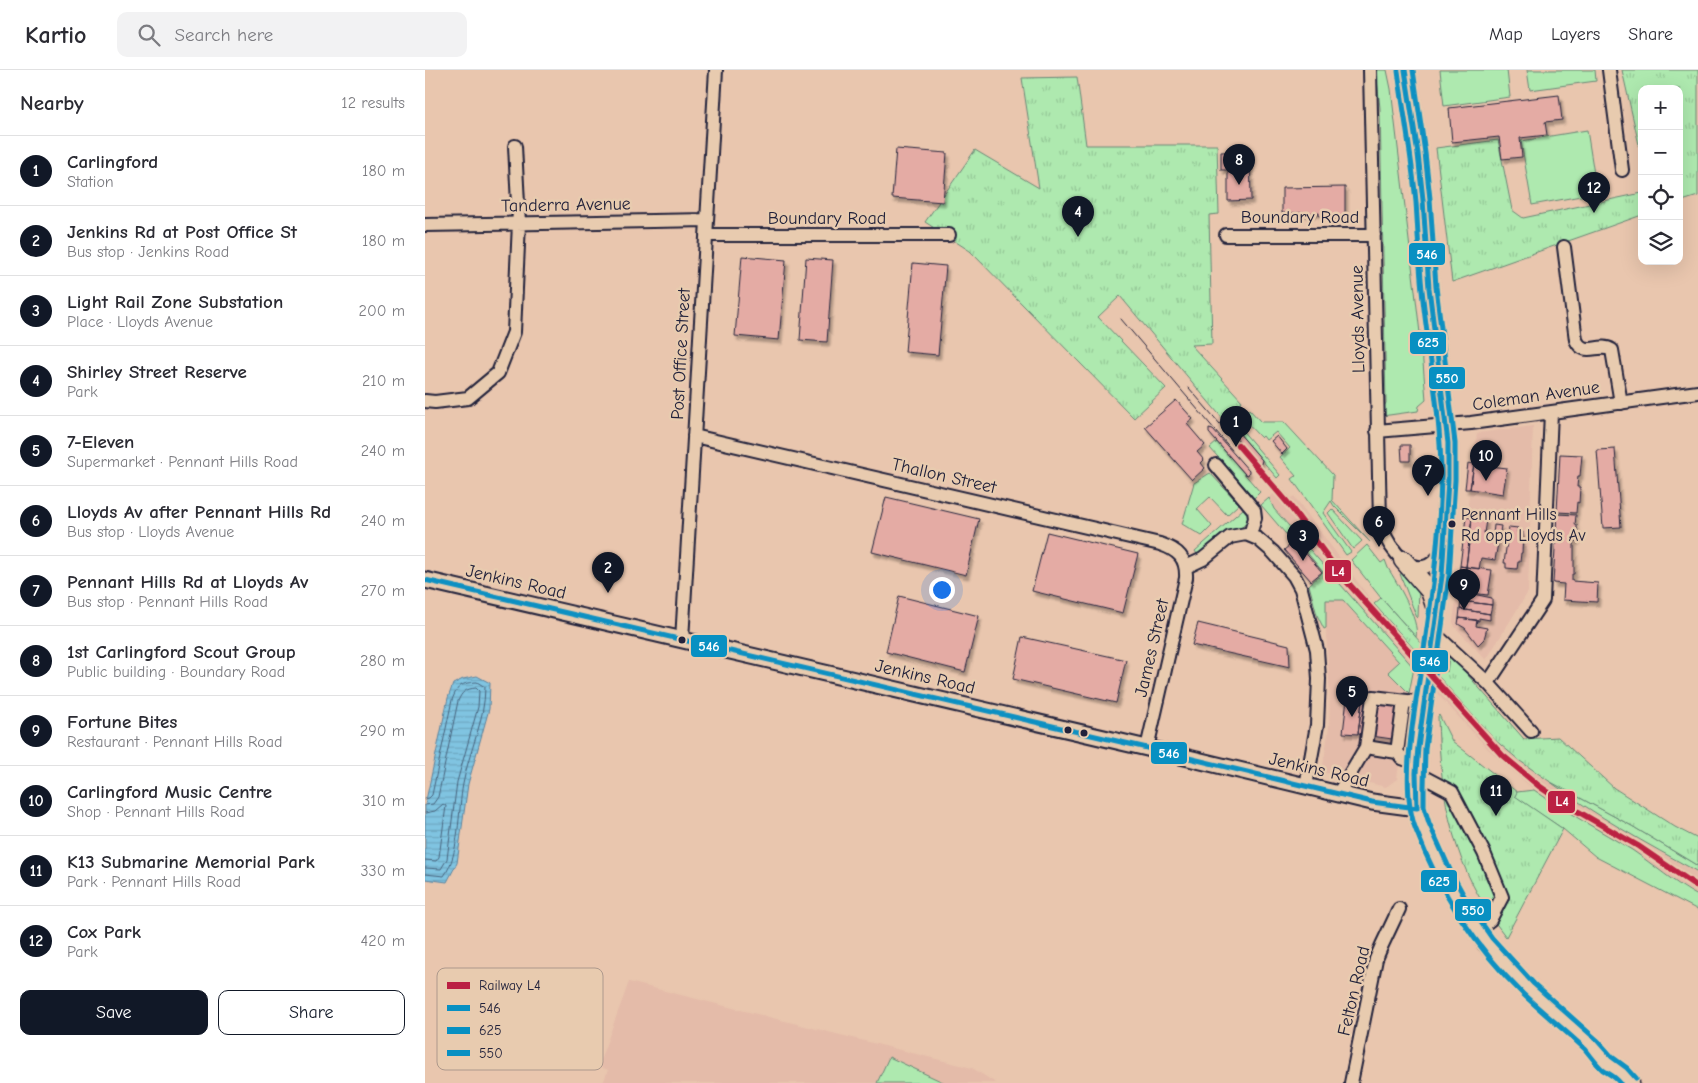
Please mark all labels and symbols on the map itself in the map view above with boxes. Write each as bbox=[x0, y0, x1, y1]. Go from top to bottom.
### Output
pin: 8 bbox=[1223, 144, 1255, 185]
pin: 12 bbox=[1578, 172, 1610, 213]
street label: Tanderra Avenue bbox=[501, 193, 631, 217]
pin: 4 bbox=[1062, 196, 1094, 237]
street label: Boundary Road bbox=[1241, 207, 1359, 228]
street label: Boundary Road bbox=[768, 208, 886, 229]
line badge: 546 bbox=[1408, 242, 1446, 266]
text: 546 bbox=[1416, 246, 1438, 263]
street label: Lloyds Avenue bbox=[1347, 265, 1369, 373]
street label: Post Office Street bbox=[667, 287, 695, 420]
line badge: 625 bbox=[1409, 331, 1447, 355]
text: 625 bbox=[1417, 334, 1439, 351]
line badge: 550 bbox=[1428, 366, 1466, 390]
text: 550 bbox=[1436, 370, 1458, 387]
street label: Coleman Avenue bbox=[1471, 377, 1601, 415]
pin: 1 bbox=[1220, 406, 1252, 447]
pin: 10 bbox=[1470, 440, 1502, 481]
street label: Thallon Street bbox=[890, 454, 999, 498]
pin: 7 bbox=[1412, 455, 1444, 496]
place label: Pennant Hills Rd opp Lloyds Av bbox=[1461, 505, 1586, 545]
pin: 6 bbox=[1363, 506, 1395, 547]
marker: Pennant Hills Rd opp Lloyds Av bbox=[1447, 519, 1457, 529]
pin: 3 bbox=[1287, 520, 1319, 561]
pin: 2 bbox=[592, 552, 624, 593]
line badge: L4 bbox=[1324, 559, 1352, 583]
street label: Jenkins Road bbox=[464, 560, 568, 604]
text: L4 bbox=[1331, 563, 1345, 580]
pin: 9 bbox=[1448, 569, 1480, 610]
your location bbox=[929, 577, 955, 603]
street label: James Street bbox=[1131, 596, 1174, 699]
line badge: 546 bbox=[690, 634, 728, 658]
unlabelled marker bbox=[677, 635, 687, 645]
text: 546 bbox=[698, 638, 720, 655]
line badge: 546 bbox=[1411, 649, 1449, 673]
text: 546 bbox=[1419, 653, 1441, 670]
street label: Jenkins Road bbox=[873, 655, 977, 699]
pin: 5 bbox=[1336, 676, 1368, 717]
unlabelled marker bbox=[1063, 725, 1073, 735]
unlabelled marker bbox=[1079, 728, 1089, 738]
line badge: 546 bbox=[1150, 741, 1188, 765]
text: 546 bbox=[1158, 745, 1180, 762]
street label: Jenkins Road bbox=[1267, 748, 1371, 792]
pin: 11 bbox=[1480, 775, 1512, 816]
line badge: L4 bbox=[1547, 790, 1576, 814]
text: L4 bbox=[1555, 793, 1569, 810]
line badge: 625 bbox=[1420, 869, 1458, 893]
text: 625 bbox=[1428, 873, 1450, 890]
line badge: 550 bbox=[1454, 898, 1492, 922]
text: 550 bbox=[1462, 902, 1484, 919]
street label: Felton Road bbox=[1334, 944, 1374, 1038]
legend bbox=[437, 968, 603, 1070]
text: Railway L4 bbox=[479, 977, 541, 994]
text: 546 bbox=[479, 1000, 501, 1017]
text: 625 bbox=[479, 1022, 502, 1039]
text: 550 bbox=[479, 1045, 503, 1062]

